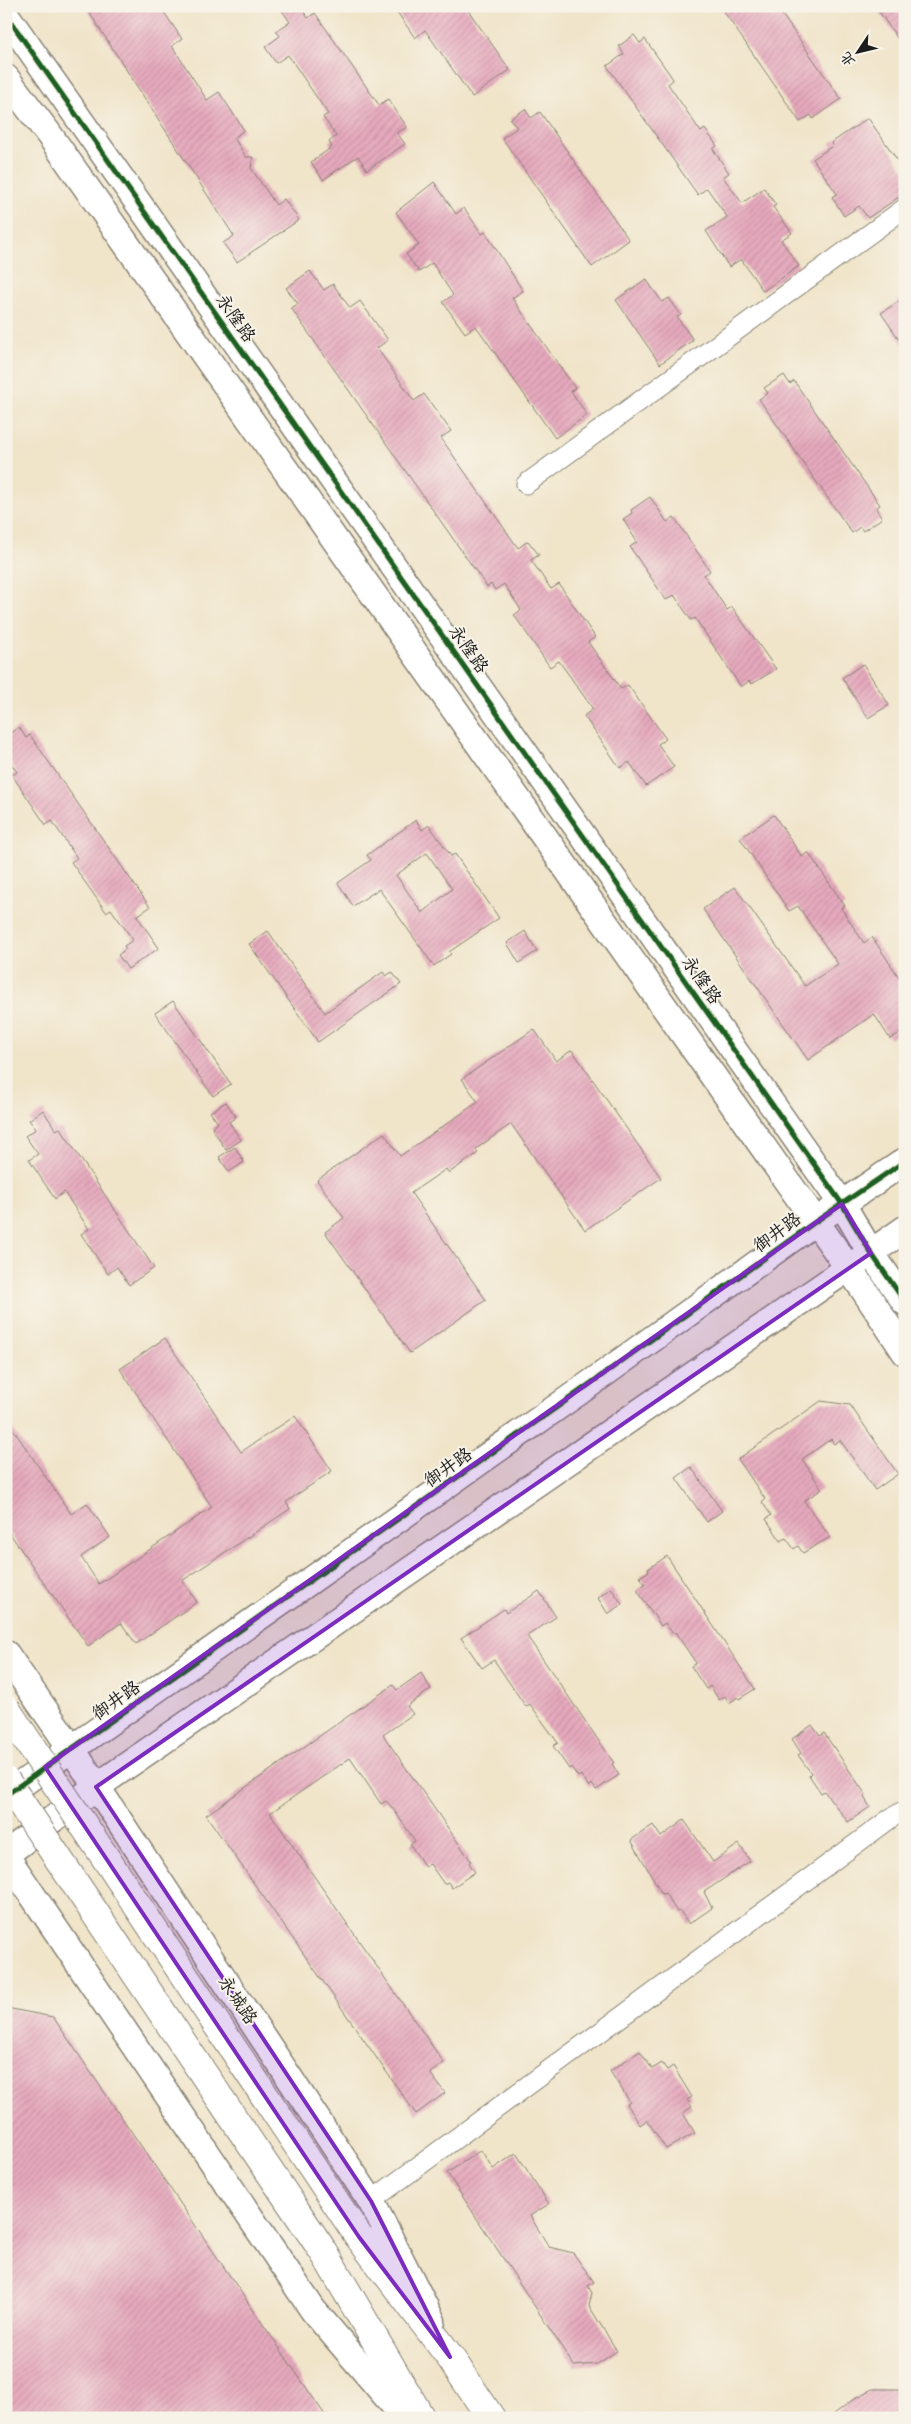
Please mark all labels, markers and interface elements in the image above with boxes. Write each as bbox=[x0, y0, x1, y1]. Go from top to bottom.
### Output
north arrow bbox=[834, 28, 884, 78]
text: 北 bbox=[836, 49, 859, 70]
street label: 永隆路 bbox=[211, 289, 261, 347]
street label: 永隆路 bbox=[444, 620, 494, 678]
street label: 永隆路 bbox=[677, 951, 727, 1009]
street label: 御井路 bbox=[748, 1206, 806, 1258]
street label: 御井路 bbox=[419, 1442, 477, 1492]
street label: 御井路 bbox=[87, 1675, 145, 1725]
street label: 永城路 bbox=[213, 1971, 263, 2029]

